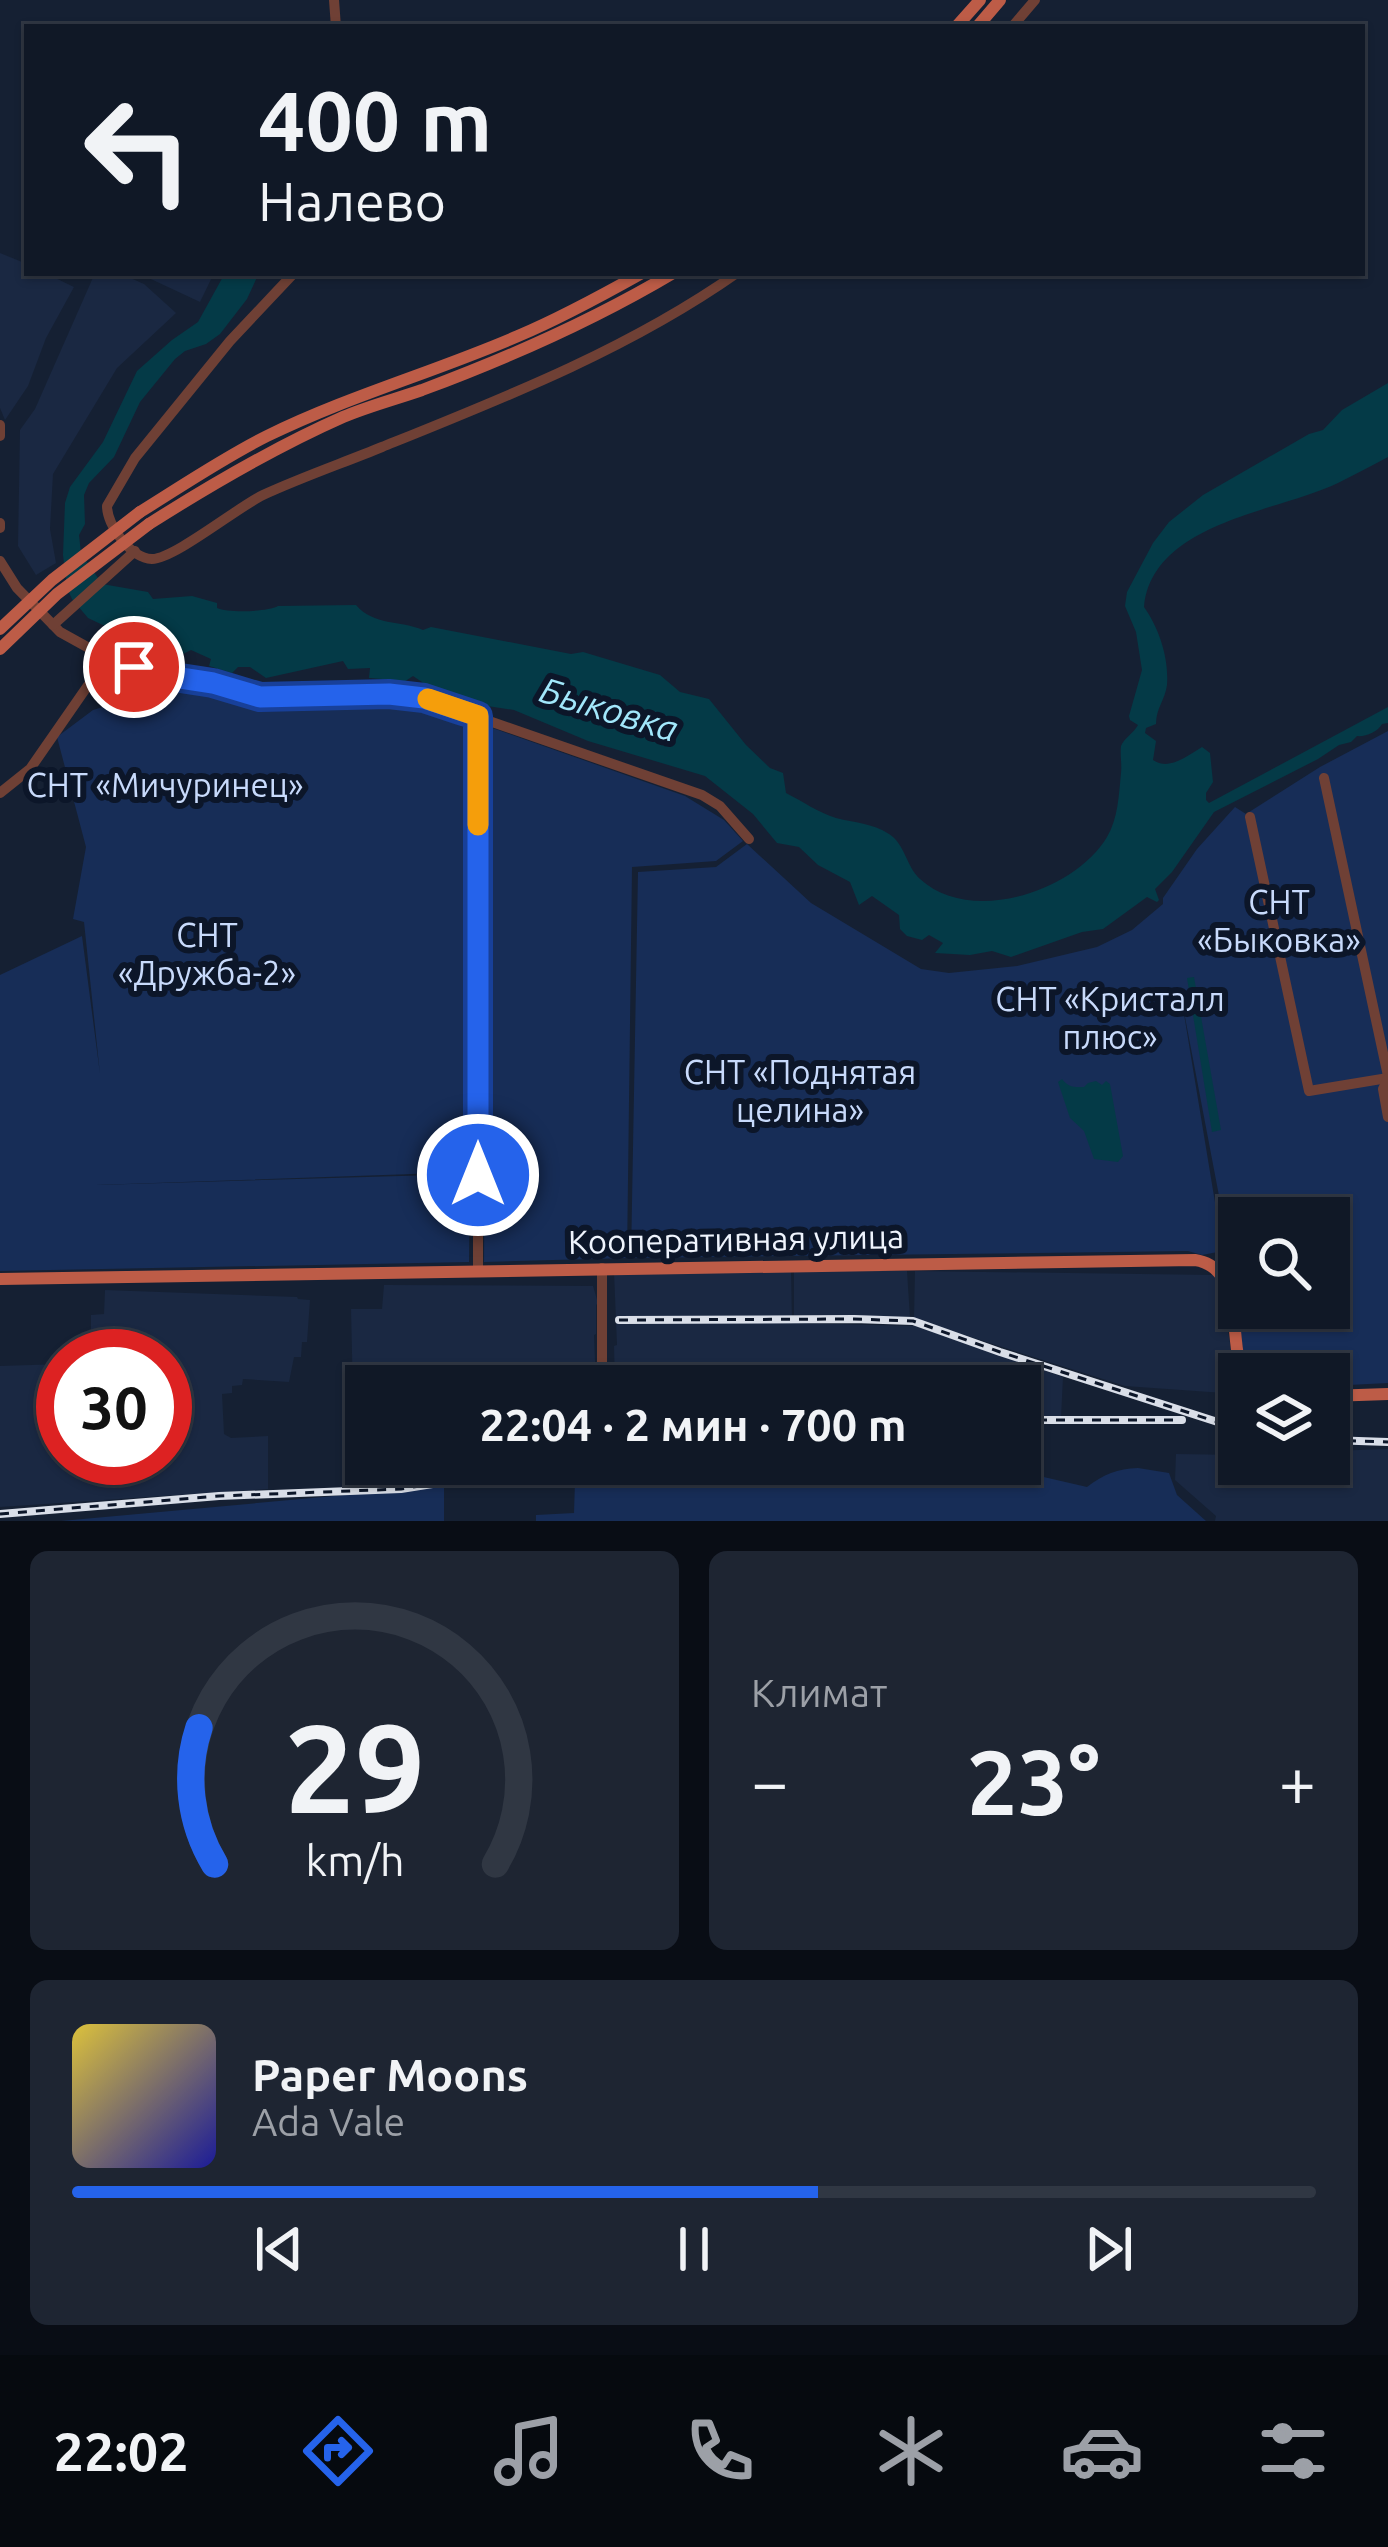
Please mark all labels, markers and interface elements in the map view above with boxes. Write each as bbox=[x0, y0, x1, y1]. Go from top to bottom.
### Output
icon: left bbox=[60, 72, 216, 228]
text: 400 m bbox=[258, 73, 492, 167]
text: Налево bbox=[258, 171, 446, 231]
pin bbox=[83, 616, 185, 718]
icon: arrive bbox=[101, 634, 167, 700]
water label: Быковка bbox=[535, 668, 683, 749]
park label: СНТ «Мичуринец» bbox=[26, 766, 304, 803]
park label: СНТ «Быковка» bbox=[1197, 883, 1361, 958]
park label: СНТ «Дружба-2» bbox=[118, 916, 296, 991]
park label: СНТ «Кристалл плюс» bbox=[995, 980, 1225, 1055]
park label: СНТ «Поднятая целина» bbox=[684, 1053, 916, 1128]
position arrow bbox=[415, 1112, 541, 1238]
map controls bbox=[1218, 1197, 1350, 1485]
button: search bbox=[1218, 1197, 1350, 1329]
street label: Кооперативная улица bbox=[568, 1217, 904, 1260]
speed limit sign: 30 bbox=[36, 1329, 192, 1485]
button: layers bbox=[1218, 1353, 1350, 1485]
text: 22:04 · 2 мин · 700 m bbox=[479, 1399, 907, 1450]
text: Климат bbox=[751, 1671, 887, 1714]
text: 29 bbox=[284, 1697, 425, 1837]
text: 23° bbox=[967, 1731, 1100, 1832]
text: − bbox=[751, 1744, 788, 1818]
text: + bbox=[1279, 1744, 1316, 1818]
text: km/h bbox=[305, 1835, 404, 1883]
text: Paper Moons bbox=[252, 2049, 528, 2100]
text: Ada Vale bbox=[252, 2100, 405, 2143]
icon: previous bbox=[246, 2216, 312, 2282]
icon: pause bbox=[661, 2216, 727, 2282]
icon: next bbox=[1076, 2216, 1142, 2282]
icon: directions bbox=[296, 2409, 380, 2493]
icon: music bbox=[487, 2409, 571, 2493]
icon: phone bbox=[678, 2409, 762, 2493]
icon: climate bbox=[869, 2409, 953, 2493]
icon: car bbox=[1060, 2409, 1144, 2493]
icon: filters bbox=[1251, 2409, 1335, 2493]
text: 22:02 bbox=[53, 2421, 189, 2481]

